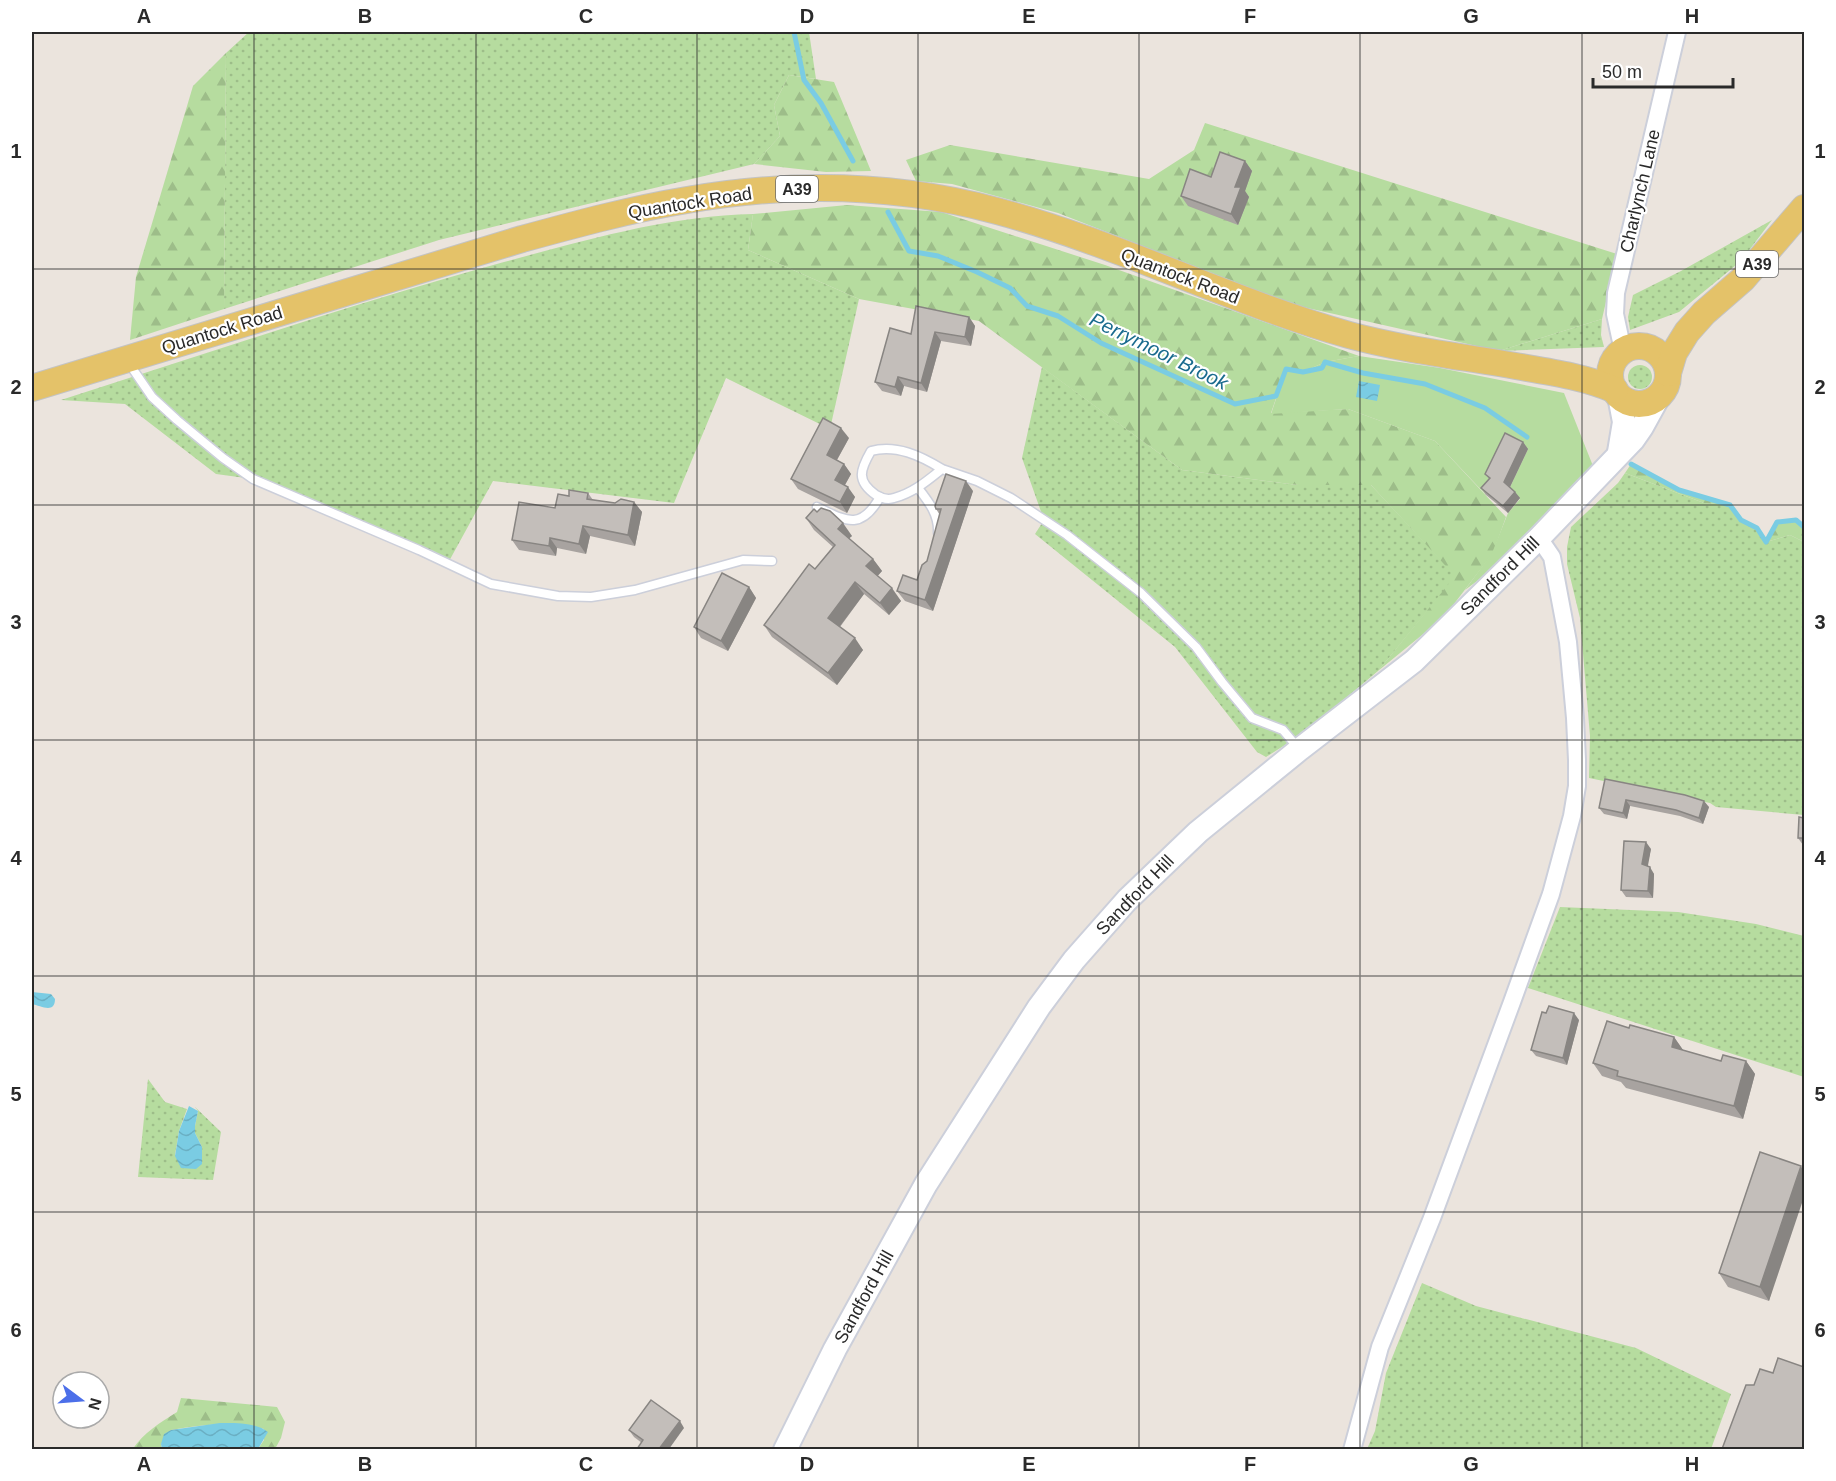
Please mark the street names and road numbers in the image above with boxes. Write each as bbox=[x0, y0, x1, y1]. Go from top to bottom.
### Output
street label: Charlynch Lane bbox=[1616, 127, 1664, 255]
road number: A39 bbox=[776, 176, 818, 202]
street label: Quantock Road bbox=[627, 183, 753, 223]
street label: Quantock Road bbox=[1118, 244, 1242, 308]
road number: A39 bbox=[1736, 251, 1778, 277]
street label: Quantock Road bbox=[159, 302, 285, 358]
street label: Sandford Hill bbox=[1456, 532, 1544, 620]
street label: Sandford Hill bbox=[1092, 851, 1178, 939]
street label: Sandford Hill bbox=[830, 1247, 898, 1347]

